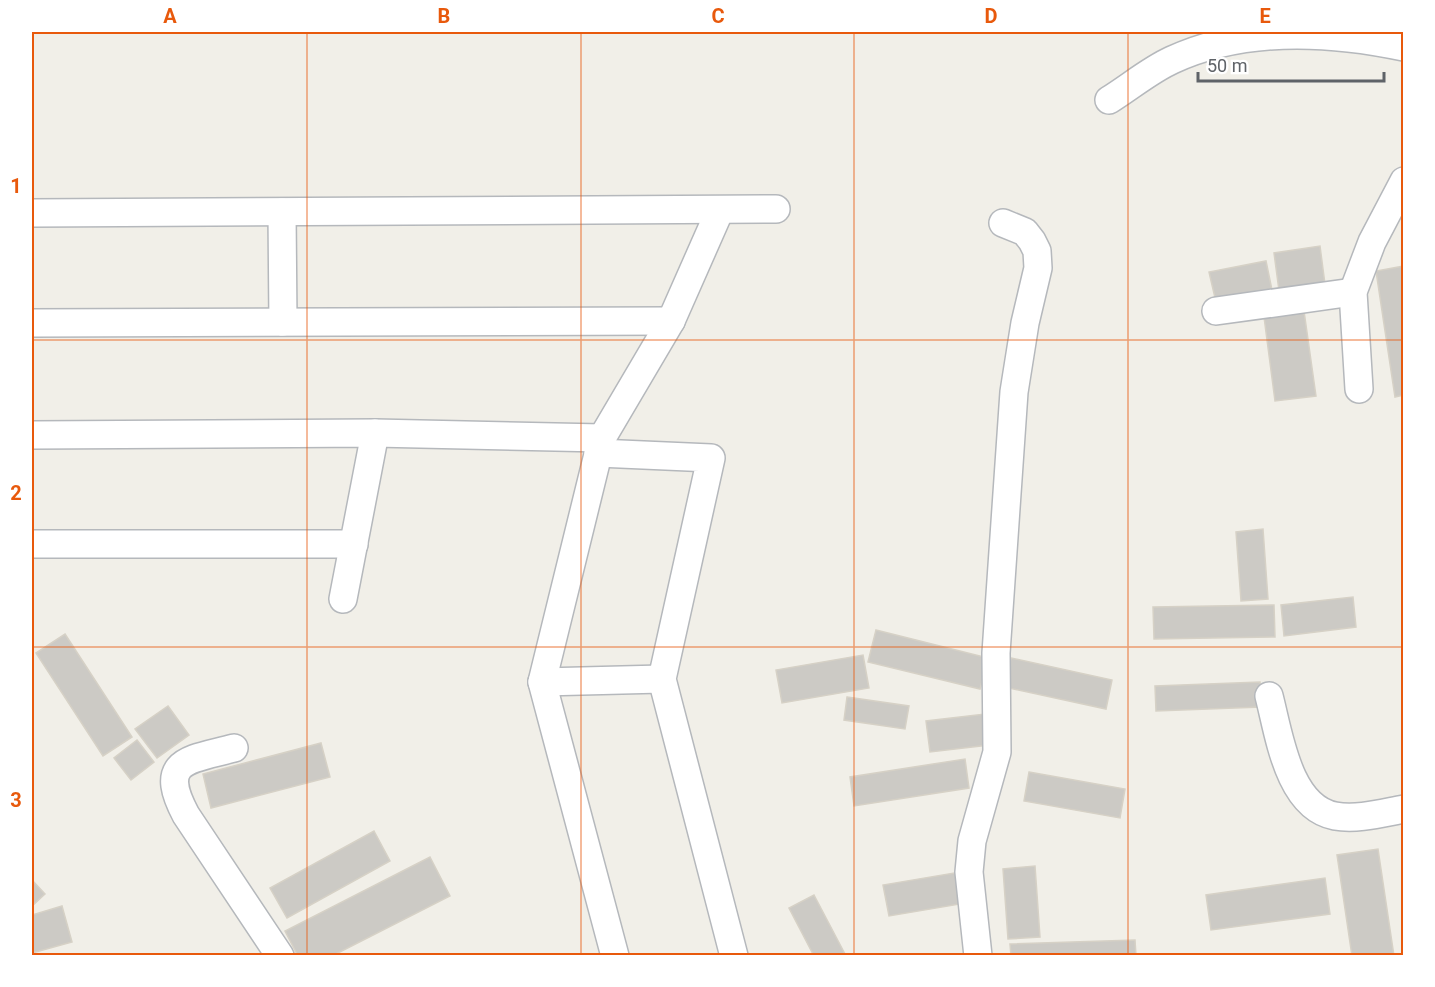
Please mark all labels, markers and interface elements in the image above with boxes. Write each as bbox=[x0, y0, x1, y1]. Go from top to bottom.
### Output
text: A bbox=[163, 4, 177, 28]
text: B bbox=[438, 4, 450, 28]
text: C bbox=[711, 4, 725, 28]
text: D bbox=[985, 4, 998, 28]
text: E bbox=[1259, 4, 1271, 28]
scale bar bbox=[1198, 45, 1384, 83]
text: 50 m bbox=[1207, 55, 1247, 76]
text: 1 bbox=[10, 174, 22, 198]
text: 2 bbox=[10, 481, 22, 505]
text: 3 bbox=[10, 788, 22, 812]

